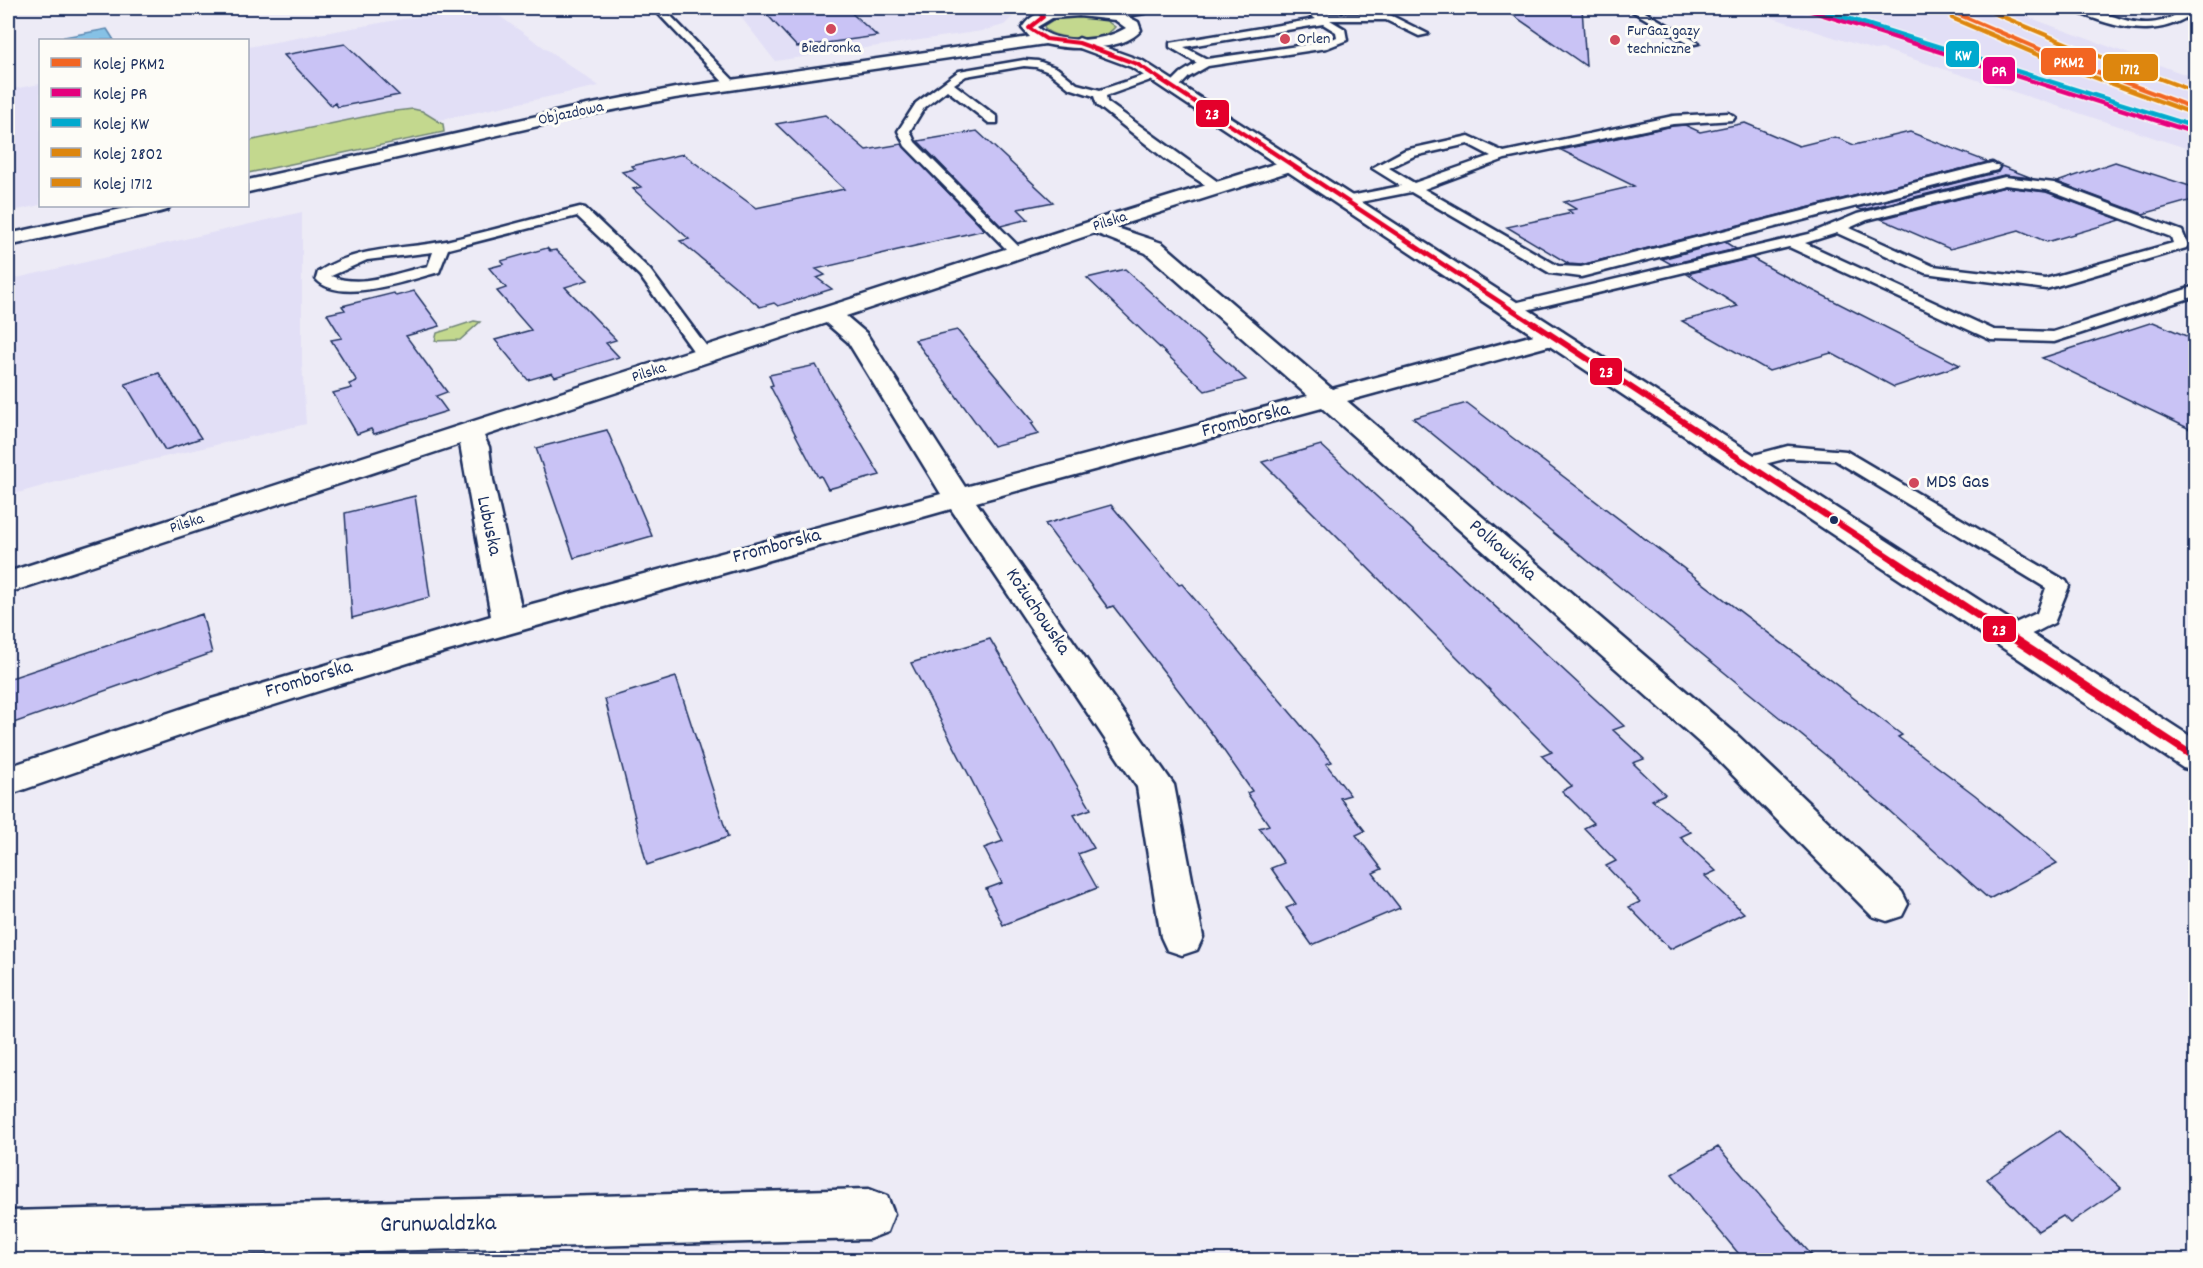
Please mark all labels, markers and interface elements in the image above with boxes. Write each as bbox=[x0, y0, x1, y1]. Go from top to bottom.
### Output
place label: FurGaz gazy techniczne bbox=[1627, 20, 1700, 61]
marker: Biedronka bbox=[824, 22, 838, 36]
place label: Orlen bbox=[1297, 28, 1330, 51]
marker: Orlen bbox=[1278, 32, 1292, 46]
marker: FurGaz gazy techniczne bbox=[1608, 33, 1622, 47]
place label: Biedronka bbox=[801, 37, 861, 60]
legend bbox=[39, 39, 249, 207]
line badge: KW bbox=[1945, 40, 1980, 68]
text: KW bbox=[1955, 45, 1972, 68]
line badge: PKM2 bbox=[2040, 47, 2097, 76]
text: PKM2 bbox=[2053, 52, 2085, 75]
text: Kolej PKM2 bbox=[93, 53, 165, 78]
line badge: 1712 bbox=[2102, 53, 2159, 82]
line badge: PR bbox=[1982, 56, 2016, 85]
text: 1712 bbox=[2120, 59, 2140, 82]
text: PR bbox=[1991, 61, 2007, 84]
text: Kolej PR bbox=[93, 83, 147, 108]
street label: Objazdowa bbox=[536, 96, 606, 132]
line badge: 23 bbox=[1195, 99, 1230, 128]
text: 23 bbox=[1205, 104, 1219, 127]
text: Kolej KW bbox=[93, 113, 150, 138]
text: Kolej 2802 bbox=[93, 143, 163, 168]
text: Kolej 1712 bbox=[93, 173, 153, 198]
street label: Pilska bbox=[1090, 206, 1131, 238]
street label: Pilska bbox=[629, 357, 670, 389]
line badge: 23 bbox=[1589, 357, 1623, 386]
text: 23 bbox=[1599, 362, 1613, 385]
street label: Fromborska bbox=[1199, 396, 1294, 446]
place label: MDS Gas bbox=[1926, 469, 1989, 497]
marker: MDS Gas bbox=[1907, 476, 1921, 490]
street label: Lubuska bbox=[468, 494, 508, 559]
street label: Pilska bbox=[167, 508, 208, 540]
street label: Polkowicka bbox=[1462, 514, 1543, 589]
unlabelled marker bbox=[1828, 514, 1840, 526]
street label: Fromborska bbox=[730, 522, 825, 572]
street label: Kożuchowska bbox=[998, 563, 1077, 662]
line badge: 23 bbox=[1982, 615, 2017, 643]
text: 23 bbox=[1992, 620, 2006, 643]
street label: Fromborska bbox=[262, 653, 357, 707]
street label: Grunwaldzka bbox=[380, 1207, 497, 1243]

